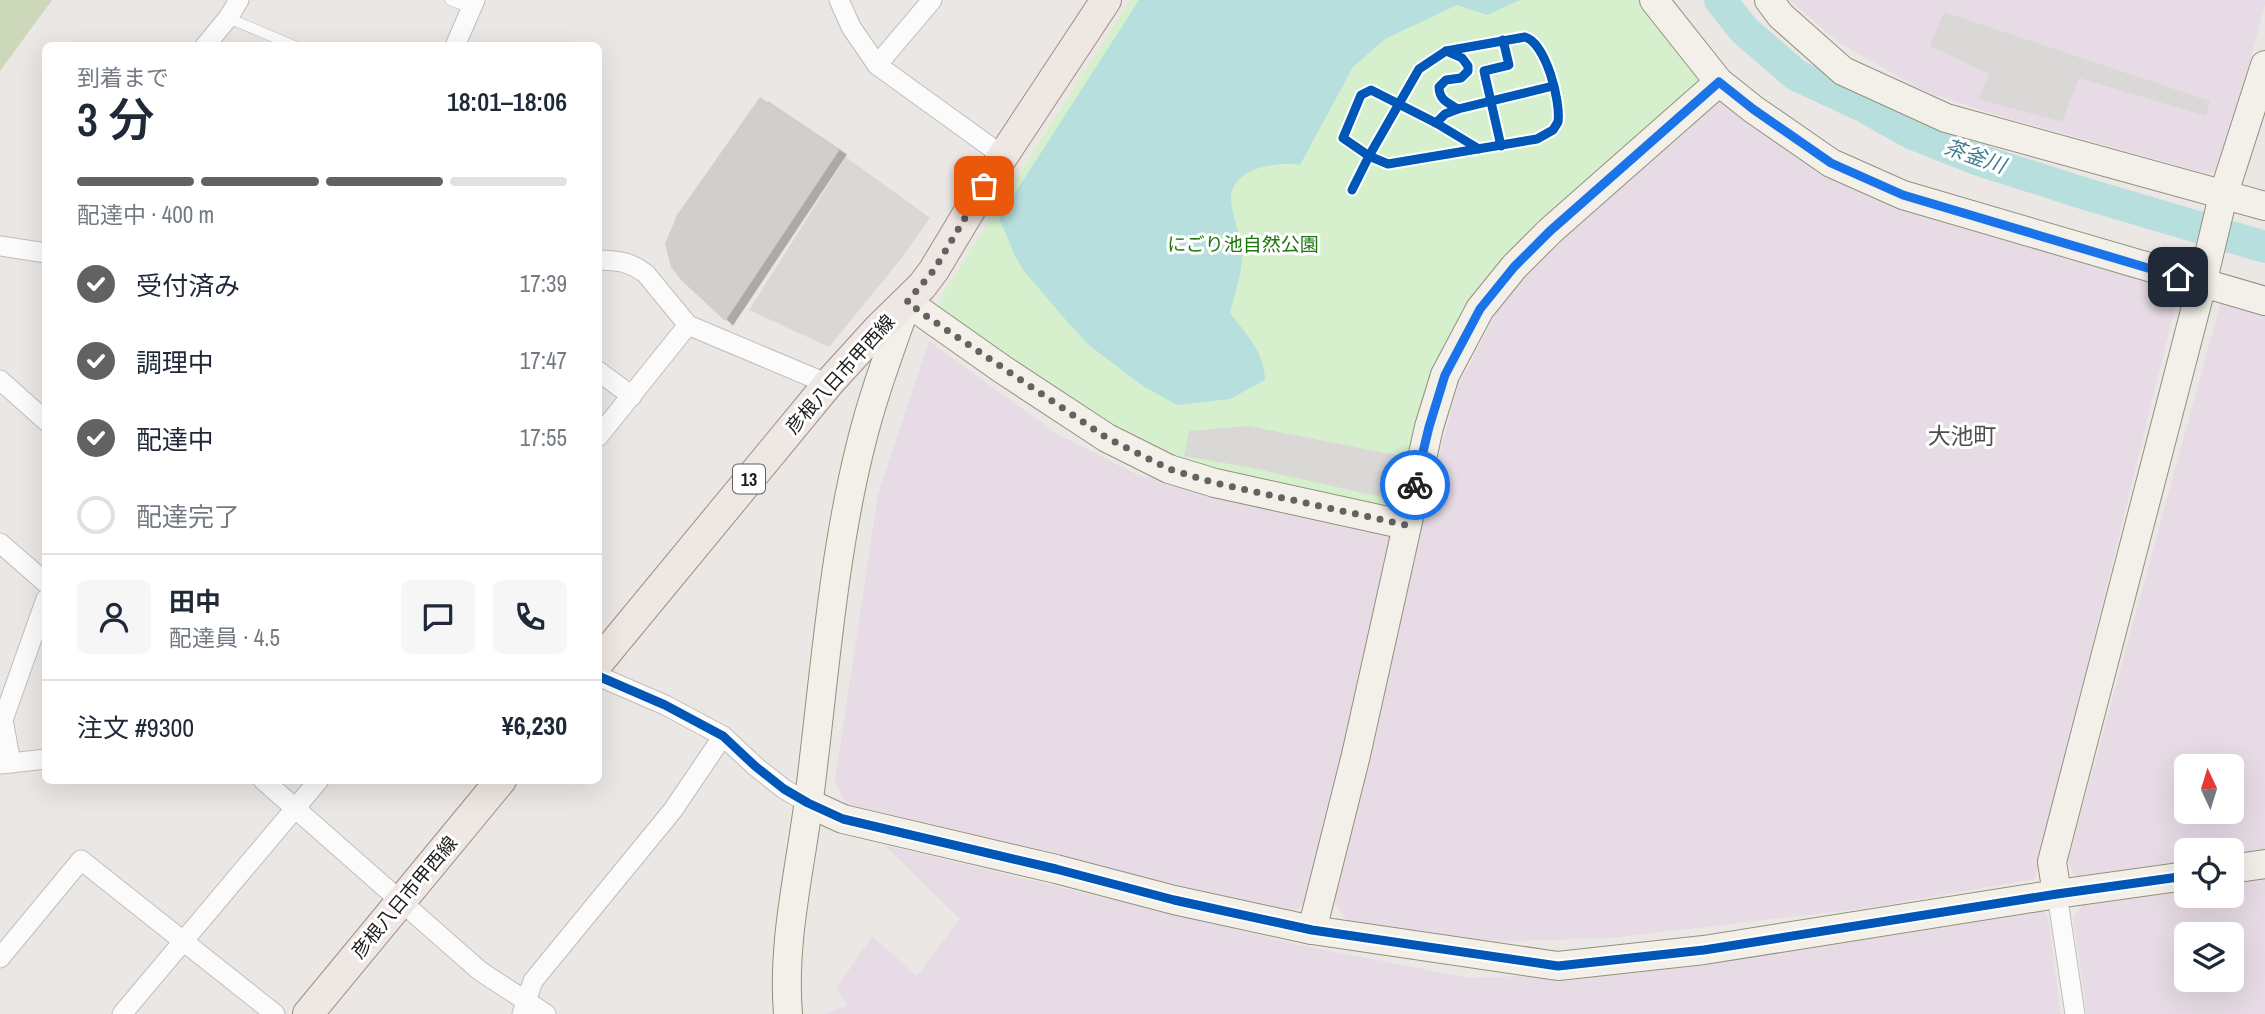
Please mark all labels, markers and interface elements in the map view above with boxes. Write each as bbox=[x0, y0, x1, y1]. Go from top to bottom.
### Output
text: 到着まで bbox=[77, 62, 169, 93]
text: 18:01–18:06 bbox=[447, 84, 567, 119]
text: 3 分 bbox=[77, 88, 154, 150]
water label: 茶釜川 bbox=[1940, 132, 2011, 181]
pin bbox=[954, 156, 1014, 216]
icon: bag bbox=[965, 167, 1003, 205]
text: 配達中 · 400 m bbox=[77, 199, 214, 230]
park label: にごり池自然公園 bbox=[1167, 231, 1319, 257]
pin bbox=[2148, 247, 2208, 307]
icon: home bbox=[2159, 258, 2197, 296]
icon: check bbox=[77, 265, 115, 303]
text: 受付済み bbox=[136, 268, 240, 303]
text: 17:39 bbox=[520, 268, 567, 299]
street label: 彦根八日市甲西線 bbox=[779, 309, 901, 439]
icon: check bbox=[77, 342, 115, 380]
text: 調理中 bbox=[136, 345, 214, 380]
text: 17:47 bbox=[520, 345, 567, 376]
icon: check bbox=[77, 419, 115, 457]
district label: 大池町 bbox=[1928, 420, 1997, 451]
text: 配達中 bbox=[136, 422, 214, 457]
text: 17:55 bbox=[520, 422, 567, 453]
courier bbox=[1380, 450, 1450, 520]
road number: 13 bbox=[733, 464, 765, 494]
icon: bike bbox=[1396, 466, 1434, 504]
text: 配達完了 bbox=[136, 499, 240, 534]
button: person bbox=[77, 580, 151, 654]
button: chat bbox=[401, 580, 475, 654]
button: phone bbox=[493, 580, 567, 654]
text: 田中 bbox=[169, 584, 221, 619]
text: 配達員 · 4.5 bbox=[169, 622, 280, 653]
text: ¥6,230 bbox=[502, 708, 567, 743]
text: 注文 #9300 bbox=[77, 710, 194, 745]
north arrow bbox=[2174, 754, 2244, 824]
map controls bbox=[2174, 754, 2244, 992]
street label: 彦根八日市甲西線 bbox=[345, 830, 463, 964]
button: locate bbox=[2174, 838, 2244, 908]
button: layers bbox=[2174, 922, 2244, 992]

